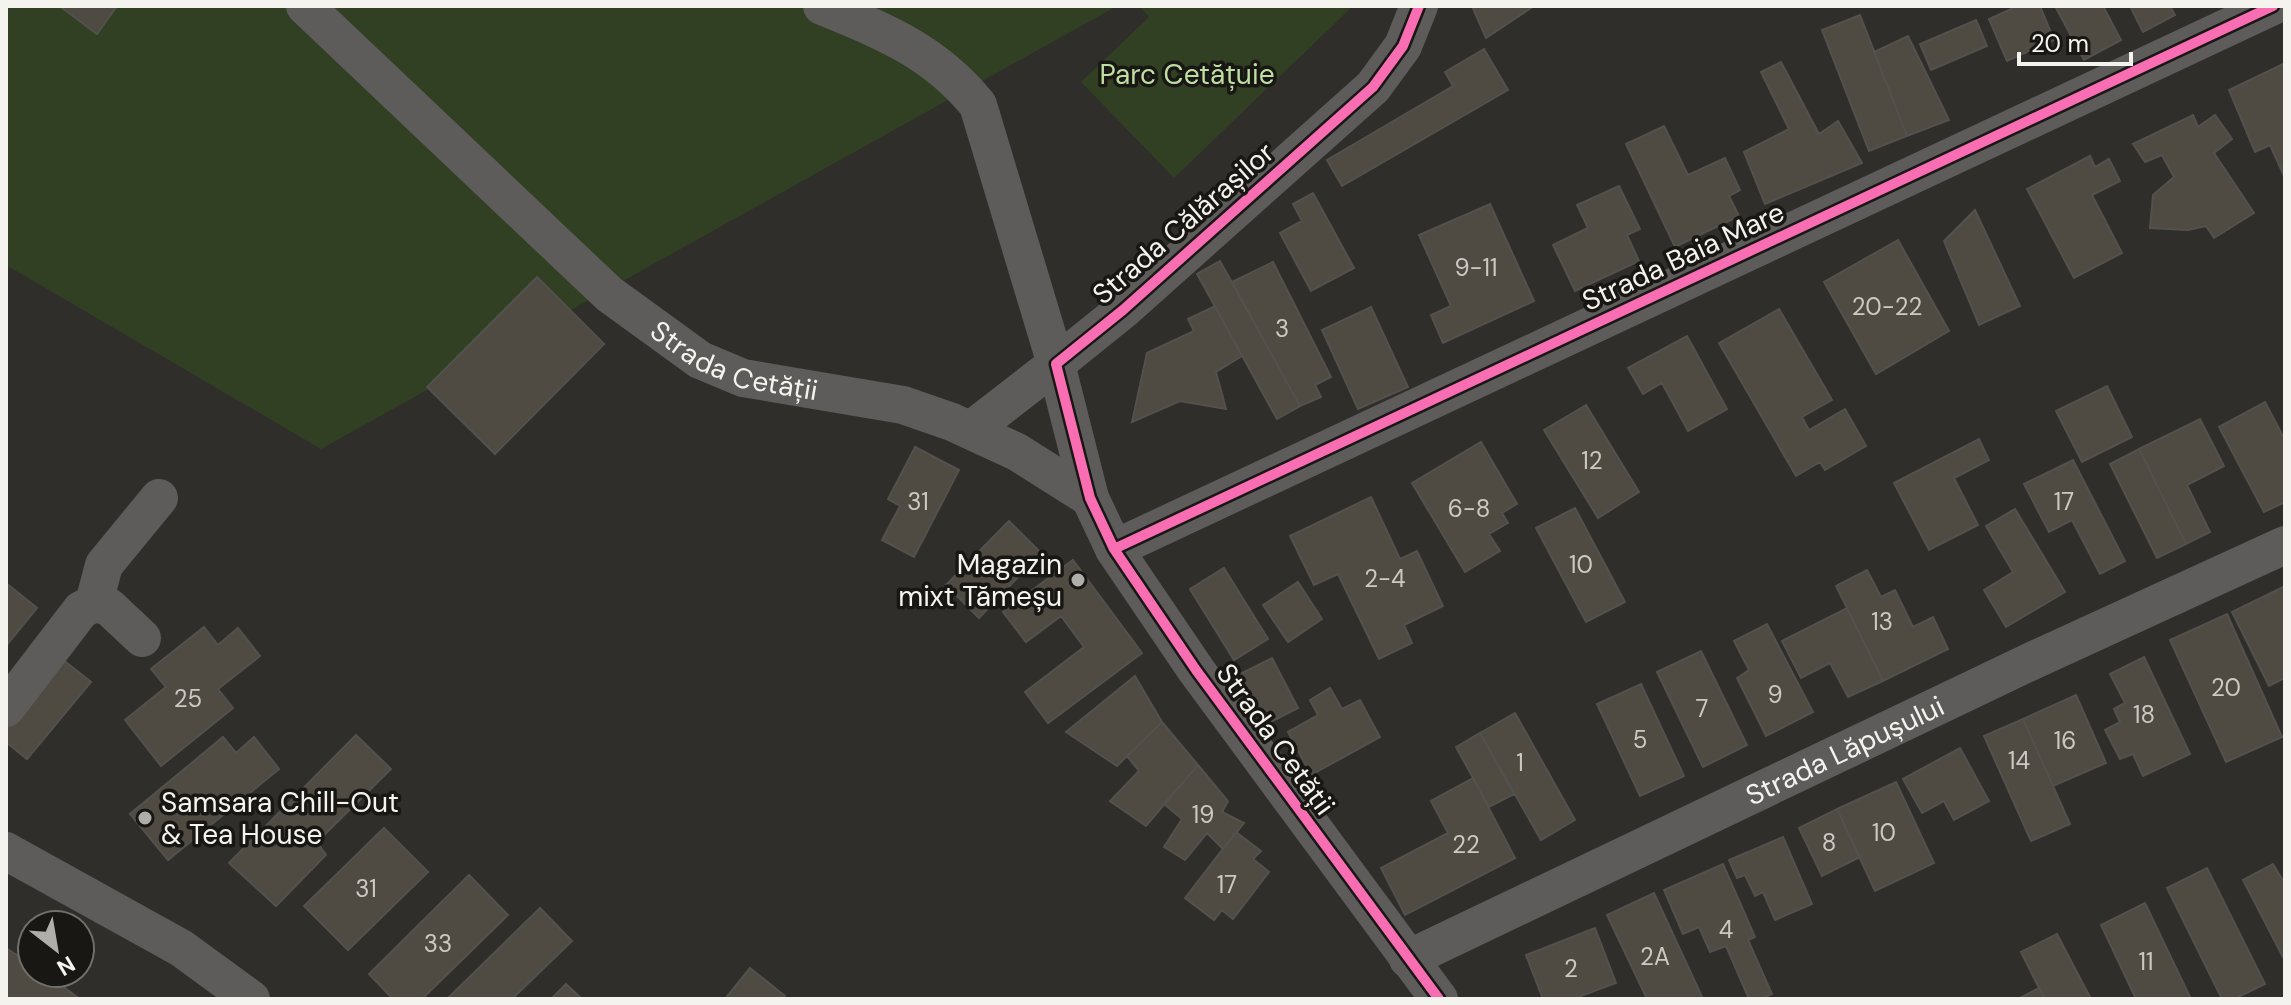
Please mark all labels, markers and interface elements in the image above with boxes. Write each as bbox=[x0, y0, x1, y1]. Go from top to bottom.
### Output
scale bar bbox=[2019, 16, 2131, 66]
text: 20 m bbox=[2031, 28, 2089, 59]
park label: Parc Cetățuie bbox=[1099, 56, 1275, 93]
street label: Strada Călărașilor bbox=[1085, 134, 1282, 313]
street label: Strada Baia Mare bbox=[1576, 193, 1790, 320]
house number: 9-11 bbox=[1454, 252, 1498, 283]
house number: 20-22 bbox=[1852, 291, 1922, 322]
street label: Strada Cetății bbox=[643, 312, 821, 409]
house number: 3 bbox=[1275, 313, 1289, 344]
house number: 12 bbox=[1581, 445, 1603, 476]
house number: 31 bbox=[907, 486, 929, 517]
house number: 17 bbox=[2054, 486, 2074, 517]
house number: 6-8 bbox=[1448, 493, 1490, 524]
place label: Magazin mixt Tămeșu bbox=[898, 546, 1062, 615]
house number: 10 bbox=[1569, 549, 1593, 580]
house number: 2-4 bbox=[1364, 563, 1406, 594]
marker: Magazin mixt Tămeșu bbox=[1069, 571, 1087, 589]
house number: 13 bbox=[1871, 606, 1893, 637]
street label: Strada Cetății bbox=[1208, 656, 1343, 822]
house number: 20 bbox=[2211, 672, 2241, 703]
house number: 9 bbox=[1767, 679, 1783, 710]
house number: 25 bbox=[174, 683, 202, 714]
street label: Strada Lăpușului bbox=[1740, 688, 1950, 814]
house number: 7 bbox=[1696, 693, 1708, 724]
house number: 18 bbox=[2133, 699, 2155, 730]
house number: 5 bbox=[1633, 724, 1647, 755]
house number: 16 bbox=[2054, 725, 2076, 756]
house number: 14 bbox=[2008, 745, 2030, 776]
house number: 1 bbox=[1516, 747, 1524, 778]
place label: Samsara Chill-Out & Tea House bbox=[161, 784, 399, 853]
house number: 19 bbox=[1192, 799, 1214, 830]
marker: Samsara Chill-Out & Tea House bbox=[136, 809, 154, 827]
house number: 10 bbox=[1872, 817, 1896, 848]
house number: 8 bbox=[1822, 827, 1836, 858]
house number: 22 bbox=[1452, 829, 1480, 860]
house number: 17 bbox=[1217, 869, 1237, 900]
house number: 31 bbox=[355, 873, 377, 904]
north arrow bbox=[16, 909, 96, 989]
house number: 4 bbox=[1719, 914, 1733, 945]
house number: 33 bbox=[424, 928, 452, 959]
house number: 2A bbox=[1640, 941, 1670, 972]
house number: 11 bbox=[2139, 946, 2153, 977]
text: N bbox=[52, 949, 80, 982]
house number: 2 bbox=[1564, 953, 1578, 984]

